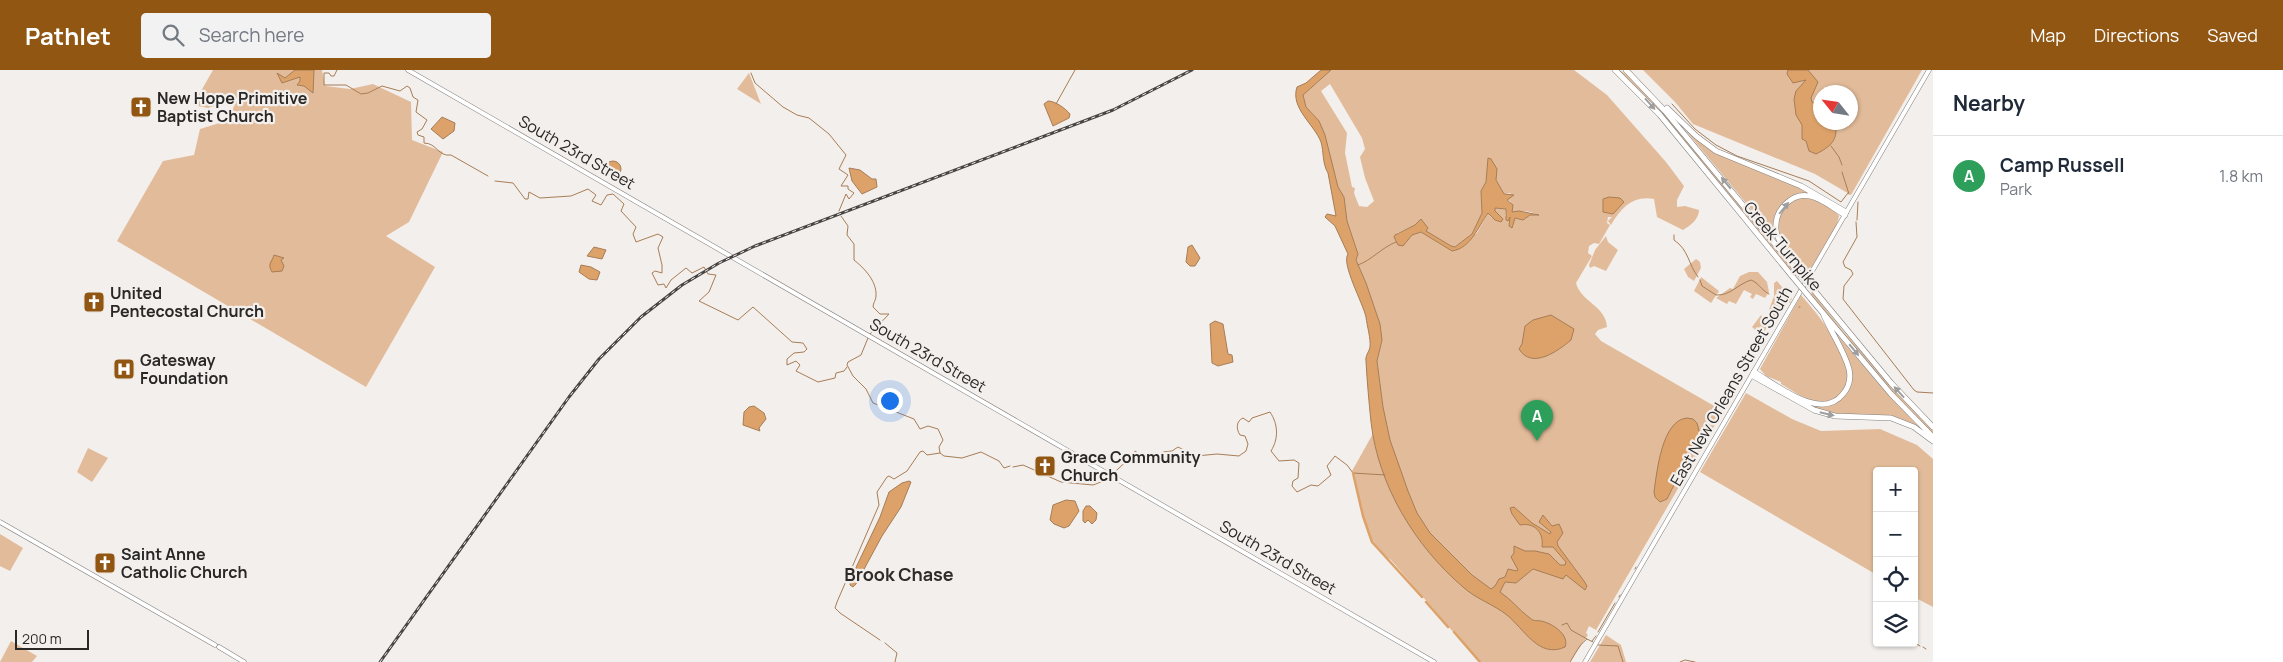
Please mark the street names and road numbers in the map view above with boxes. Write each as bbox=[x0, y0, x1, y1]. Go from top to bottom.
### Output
street label: South 23rd Street bbox=[515, 110, 639, 194]
street label: Creek Turnpike bbox=[1739, 197, 1827, 295]
street label: East New Orleans Street South bbox=[1665, 282, 1797, 490]
street label: South 23rd Street bbox=[866, 313, 990, 397]
street label: South 23rd Street bbox=[1216, 515, 1340, 599]

